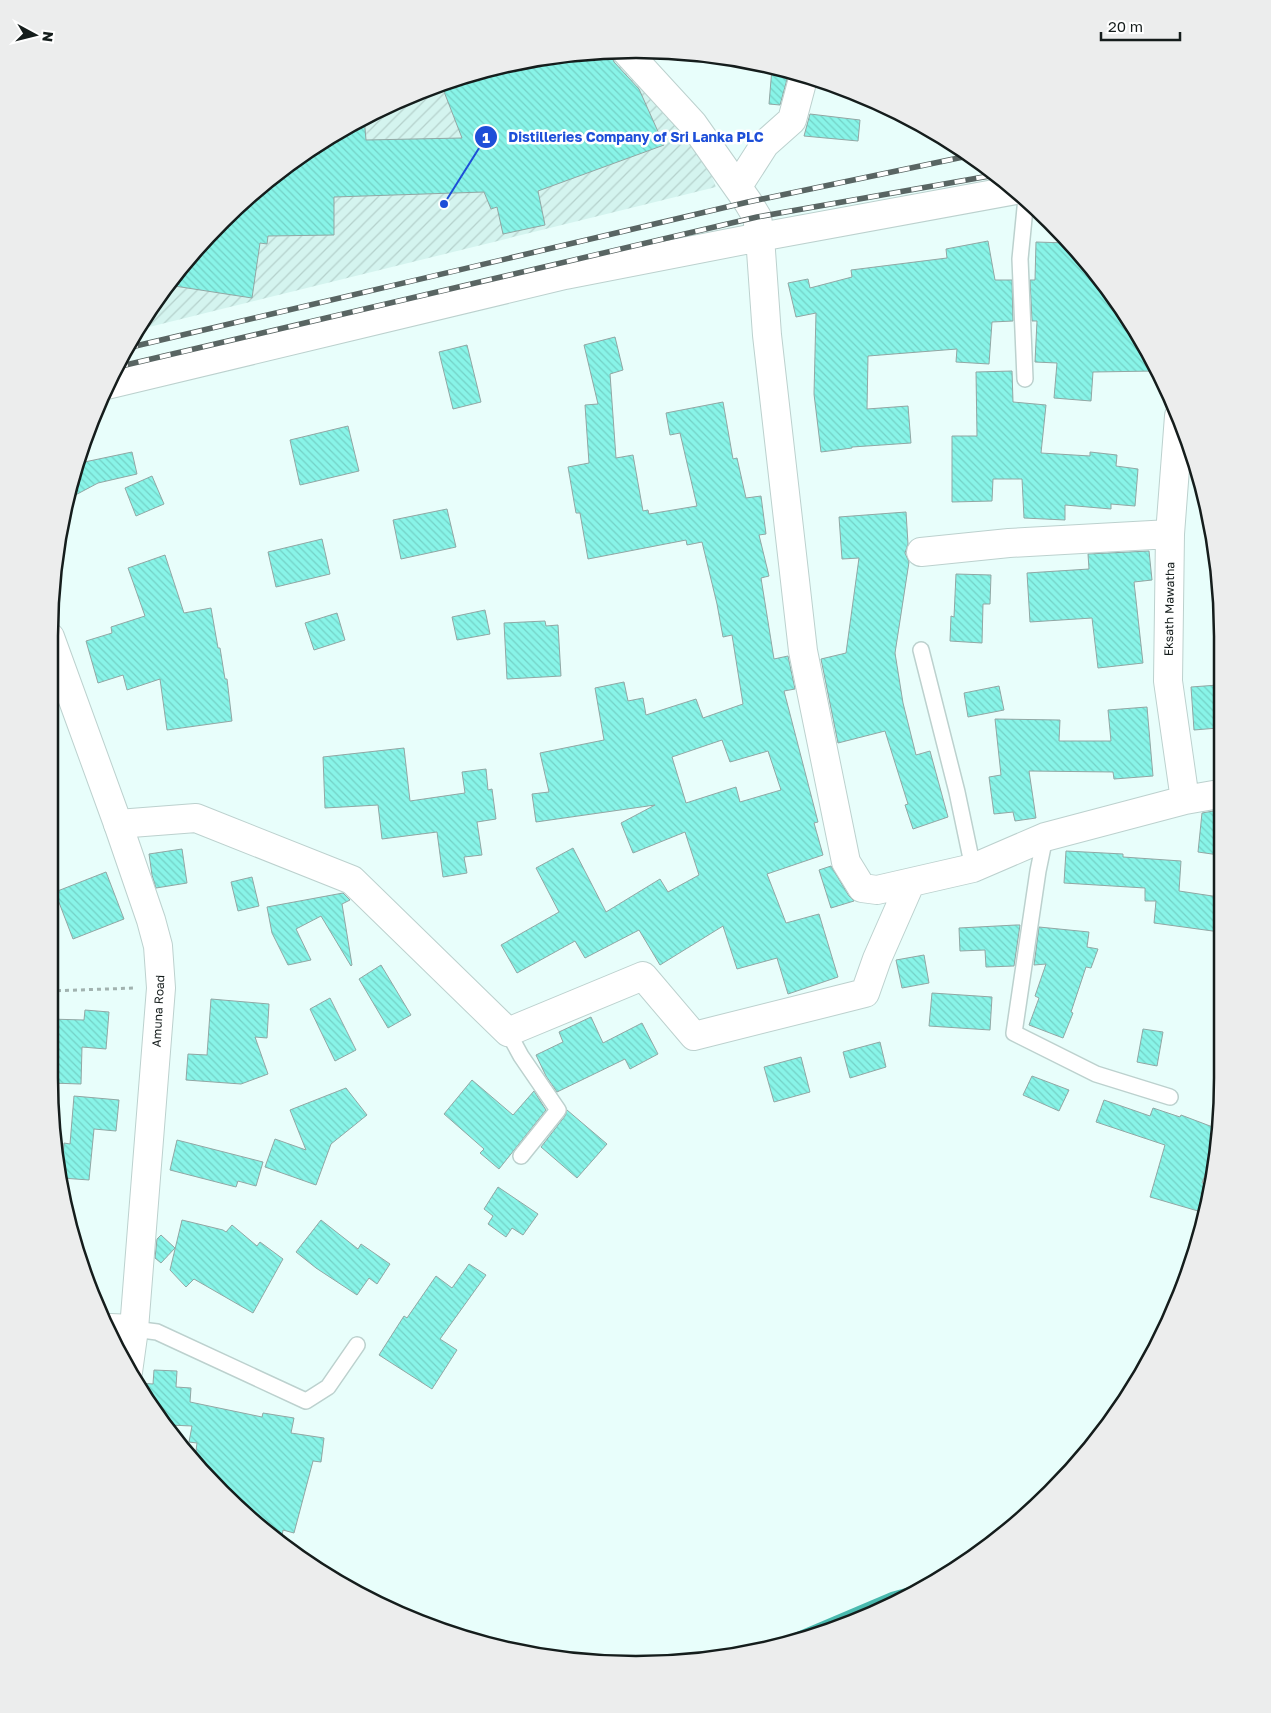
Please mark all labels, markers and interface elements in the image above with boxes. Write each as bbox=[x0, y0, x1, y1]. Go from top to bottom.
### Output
north arrow bbox=[10, 10, 60, 60]
scale bar bbox=[1101, 10, 1180, 42]
text: 20 m bbox=[1108, 17, 1143, 35]
text: N bbox=[39, 30, 57, 43]
callout: Distilleries Company of Sri Lanka PLC bbox=[473, 123, 774, 152]
text: 1 bbox=[482, 128, 490, 146]
text: Distilleries Company of Sri Lanka PLC bbox=[508, 128, 764, 145]
street label: Eksath Mawatha bbox=[1161, 562, 1177, 656]
street label: Amuna Road bbox=[149, 974, 167, 1048]

